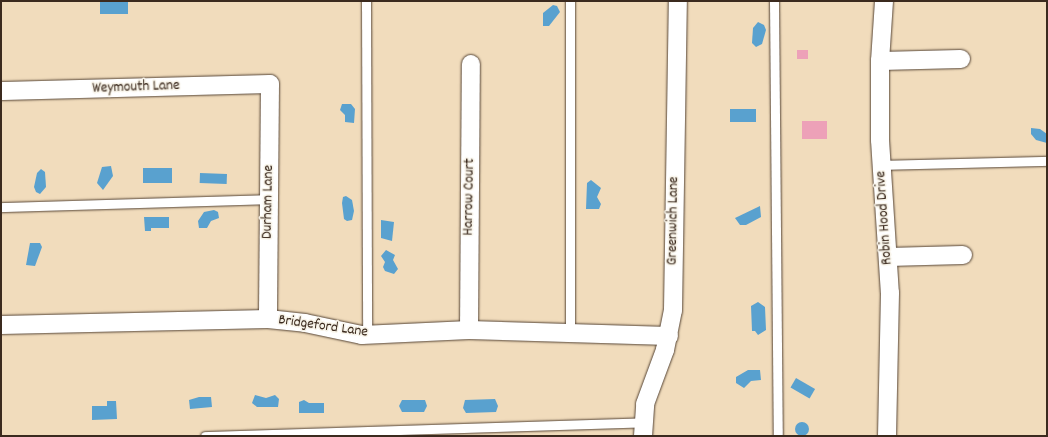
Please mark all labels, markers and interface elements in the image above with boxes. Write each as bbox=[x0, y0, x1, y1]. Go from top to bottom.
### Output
street label: Weymouth Lane bbox=[92, 77, 180, 99]
street label: Harrow Court bbox=[460, 158, 480, 236]
street label: Durham Lane bbox=[259, 165, 279, 239]
street label: Robin Hood Drive bbox=[873, 170, 897, 266]
street label: Greenwich Lane bbox=[664, 176, 684, 266]
street label: Bridgeford Lane bbox=[277, 312, 369, 342]

